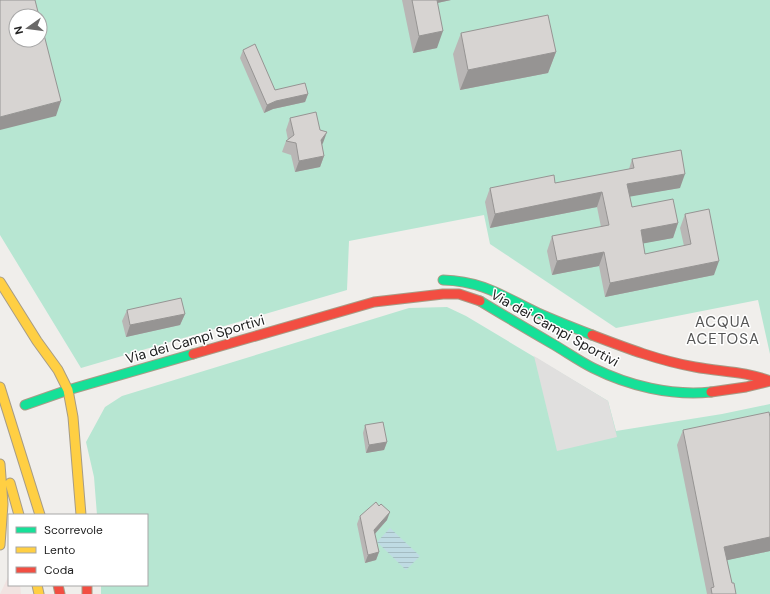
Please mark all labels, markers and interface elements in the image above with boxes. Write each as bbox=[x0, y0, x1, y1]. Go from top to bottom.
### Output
north arrow bbox=[8, 8, 48, 48]
text: N bbox=[11, 25, 26, 36]
street label: Via dei Campi Sportivi bbox=[488, 285, 622, 371]
street label: Via dei Campi Sportivi bbox=[123, 311, 267, 367]
district label: ACQUA ACETOSA bbox=[686, 312, 760, 349]
legend bbox=[8, 514, 148, 586]
text: Scorrevole bbox=[44, 522, 103, 538]
text: Lento bbox=[44, 542, 75, 558]
text: Coda bbox=[44, 562, 74, 578]

